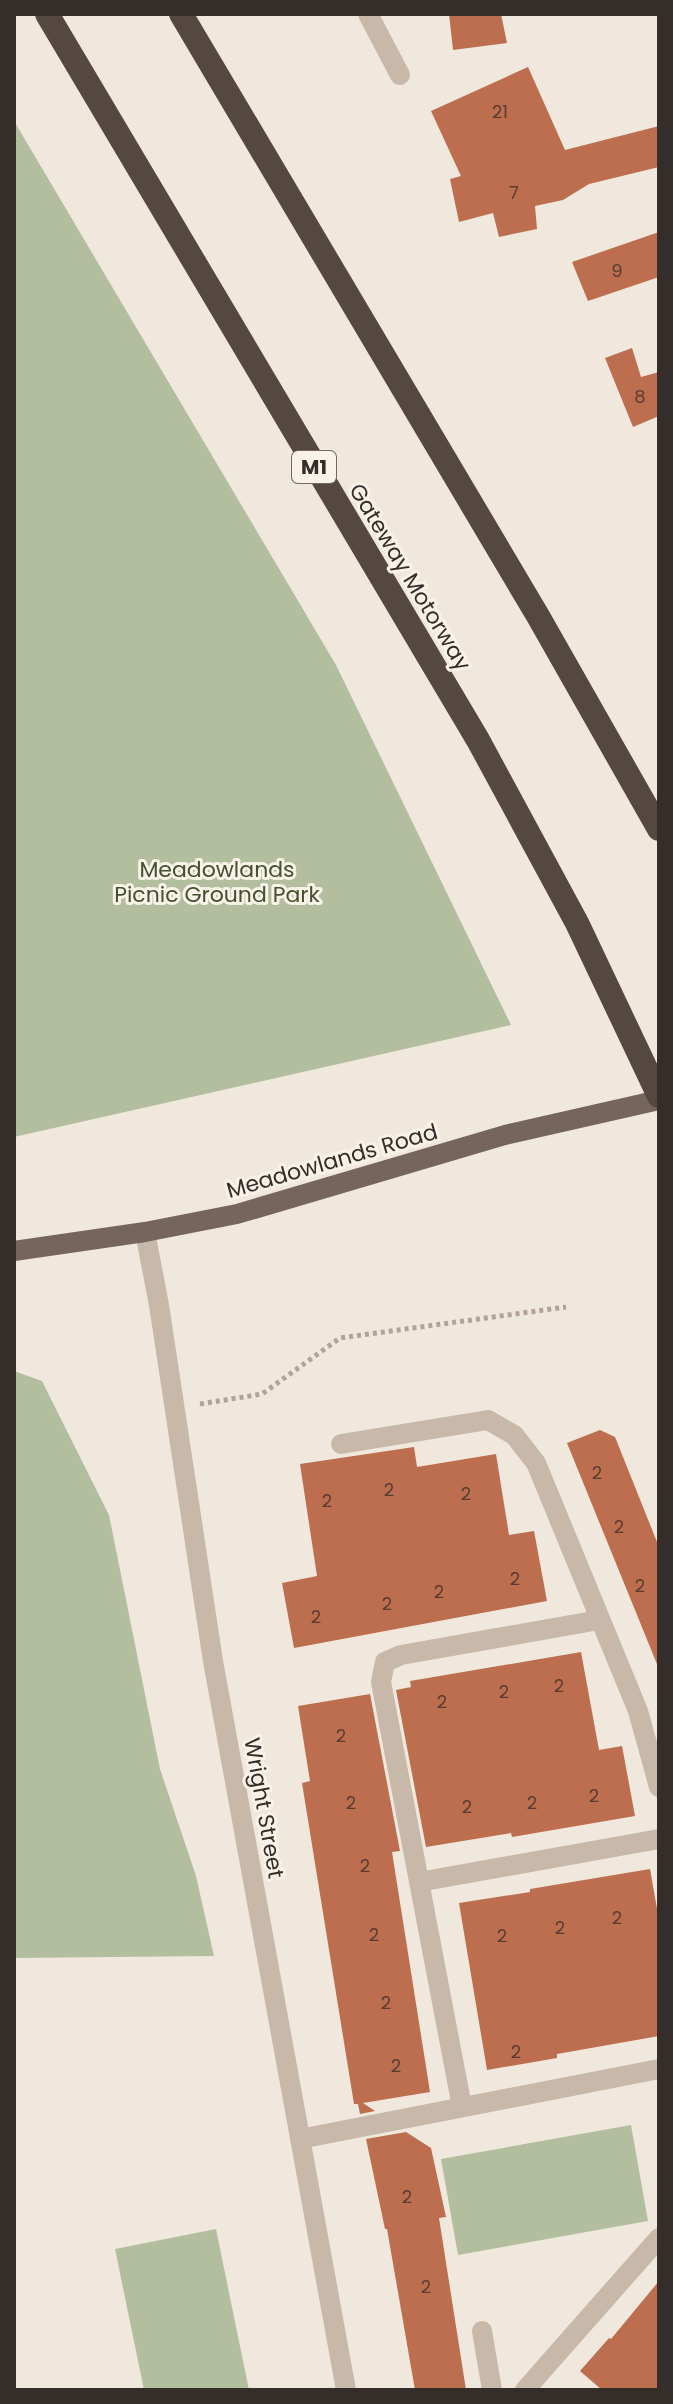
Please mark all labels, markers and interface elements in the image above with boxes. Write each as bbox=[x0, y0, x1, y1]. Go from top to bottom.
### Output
house number: 21 bbox=[492, 99, 508, 124]
house number: 7 bbox=[509, 180, 519, 205]
house number: 9 bbox=[611, 258, 623, 283]
house number: 8 bbox=[634, 384, 646, 409]
road number: M1 bbox=[292, 451, 336, 483]
street label: Gateway Motorway bbox=[342, 478, 479, 677]
park label: Meadowlands Picnic Ground Park bbox=[114, 854, 321, 910]
street label: Meadowlands Road bbox=[223, 1116, 441, 1206]
house number: 2 bbox=[592, 1460, 602, 1485]
house number: 2 bbox=[384, 1477, 394, 1502]
house number: 2 bbox=[461, 1481, 471, 1506]
house number: 2 bbox=[322, 1488, 332, 1513]
house number: 2 bbox=[614, 1514, 624, 1539]
house number: 2 bbox=[510, 1566, 520, 1591]
house number: 2 bbox=[635, 1573, 645, 1598]
house number: 2 bbox=[434, 1579, 444, 1604]
house number: 2 bbox=[382, 1591, 392, 1616]
house number: 2 bbox=[311, 1604, 321, 1629]
house number: 2 bbox=[554, 1673, 564, 1698]
house number: 2 bbox=[499, 1679, 509, 1704]
house number: 2 bbox=[437, 1689, 447, 1714]
house number: 2 bbox=[336, 1723, 346, 1748]
street label: Wright Street bbox=[236, 1735, 292, 1881]
house number: 2 bbox=[589, 1783, 599, 1808]
house number: 2 bbox=[346, 1790, 356, 1815]
house number: 2 bbox=[527, 1790, 537, 1815]
house number: 2 bbox=[462, 1794, 472, 1819]
house number: 2 bbox=[360, 1853, 370, 1878]
house number: 2 bbox=[612, 1905, 622, 1930]
house number: 2 bbox=[555, 1915, 565, 1940]
house number: 2 bbox=[369, 1922, 379, 1947]
house number: 2 bbox=[497, 1923, 507, 1948]
house number: 2 bbox=[381, 1990, 391, 2015]
house number: 2 bbox=[511, 2039, 521, 2064]
house number: 2 bbox=[391, 2053, 401, 2078]
house number: 2 bbox=[402, 2184, 412, 2209]
house number: 2 bbox=[421, 2274, 431, 2299]

